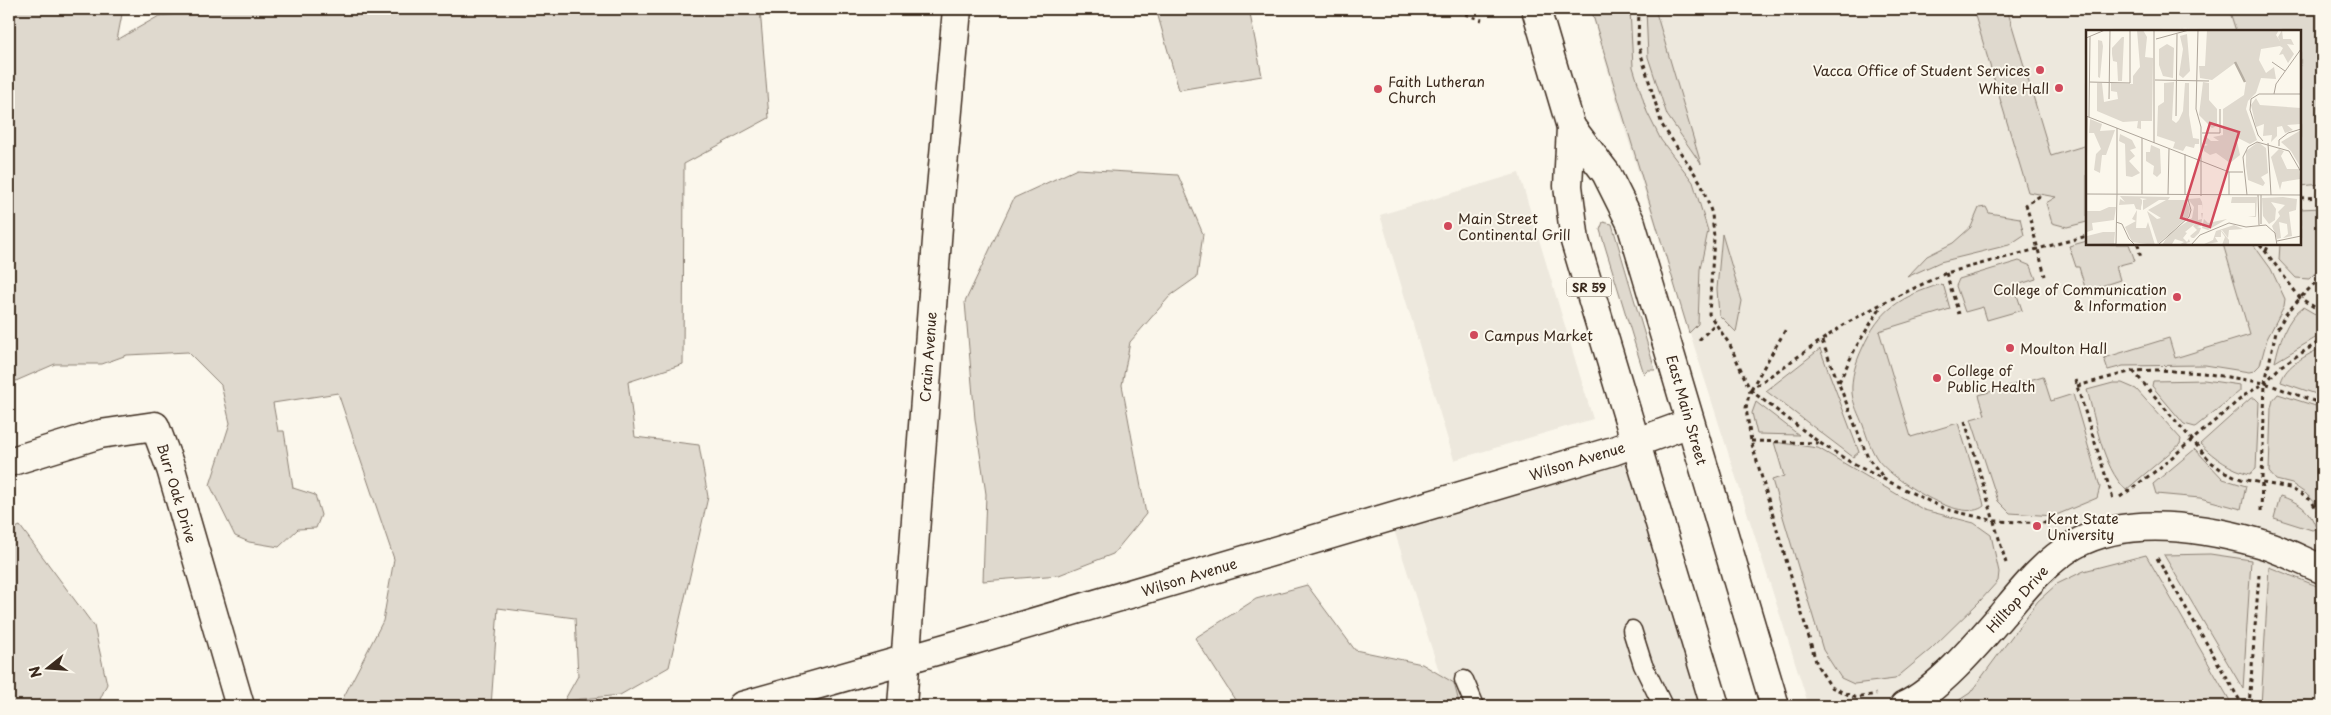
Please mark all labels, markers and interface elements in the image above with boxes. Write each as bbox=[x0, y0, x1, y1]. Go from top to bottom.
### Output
inset map bbox=[2086, 30, 2301, 245]
place label: Vacca Office of Student Services bbox=[1813, 60, 2030, 81]
marker: Vacca Office of Student Services bbox=[2034, 64, 2046, 76]
place label: Faith Lutheran Church bbox=[1388, 71, 1485, 108]
place label: White Hall bbox=[1979, 78, 2049, 99]
marker: White Hall bbox=[2053, 82, 2065, 94]
marker: Faith Lutheran Church bbox=[1372, 83, 1384, 95]
place label: Main Street Continental Grill bbox=[1458, 208, 1571, 245]
marker: Main Street Continental Grill bbox=[1442, 220, 1454, 232]
road number: SR 59 bbox=[1566, 278, 1612, 296]
place label: College of Communication & Information bbox=[1993, 279, 2167, 316]
marker: College of Communication & Information bbox=[2171, 291, 2183, 303]
street label: Crain Avenue bbox=[914, 311, 942, 403]
place label: Campus Market bbox=[1484, 325, 1593, 346]
marker: Campus Market bbox=[1468, 329, 1480, 341]
place label: Moulton Hall bbox=[2020, 338, 2107, 359]
marker: Moulton Hall bbox=[2004, 342, 2016, 354]
street label: East Main Street bbox=[1661, 353, 1713, 468]
place label: College of Public Health bbox=[1947, 360, 2035, 397]
marker: College of Public Health bbox=[1931, 372, 1943, 384]
street label: Wilson Avenue bbox=[1527, 436, 1628, 486]
street label: Burr Oak Drive bbox=[152, 441, 202, 545]
place label: Kent State University bbox=[2047, 508, 2119, 545]
marker: Kent State University bbox=[2031, 520, 2043, 532]
street label: Wilson Avenue bbox=[1139, 552, 1240, 602]
street label: Hilltop Drive bbox=[1981, 561, 2053, 637]
north arrow bbox=[22, 642, 72, 692]
text: N bbox=[23, 664, 47, 680]

